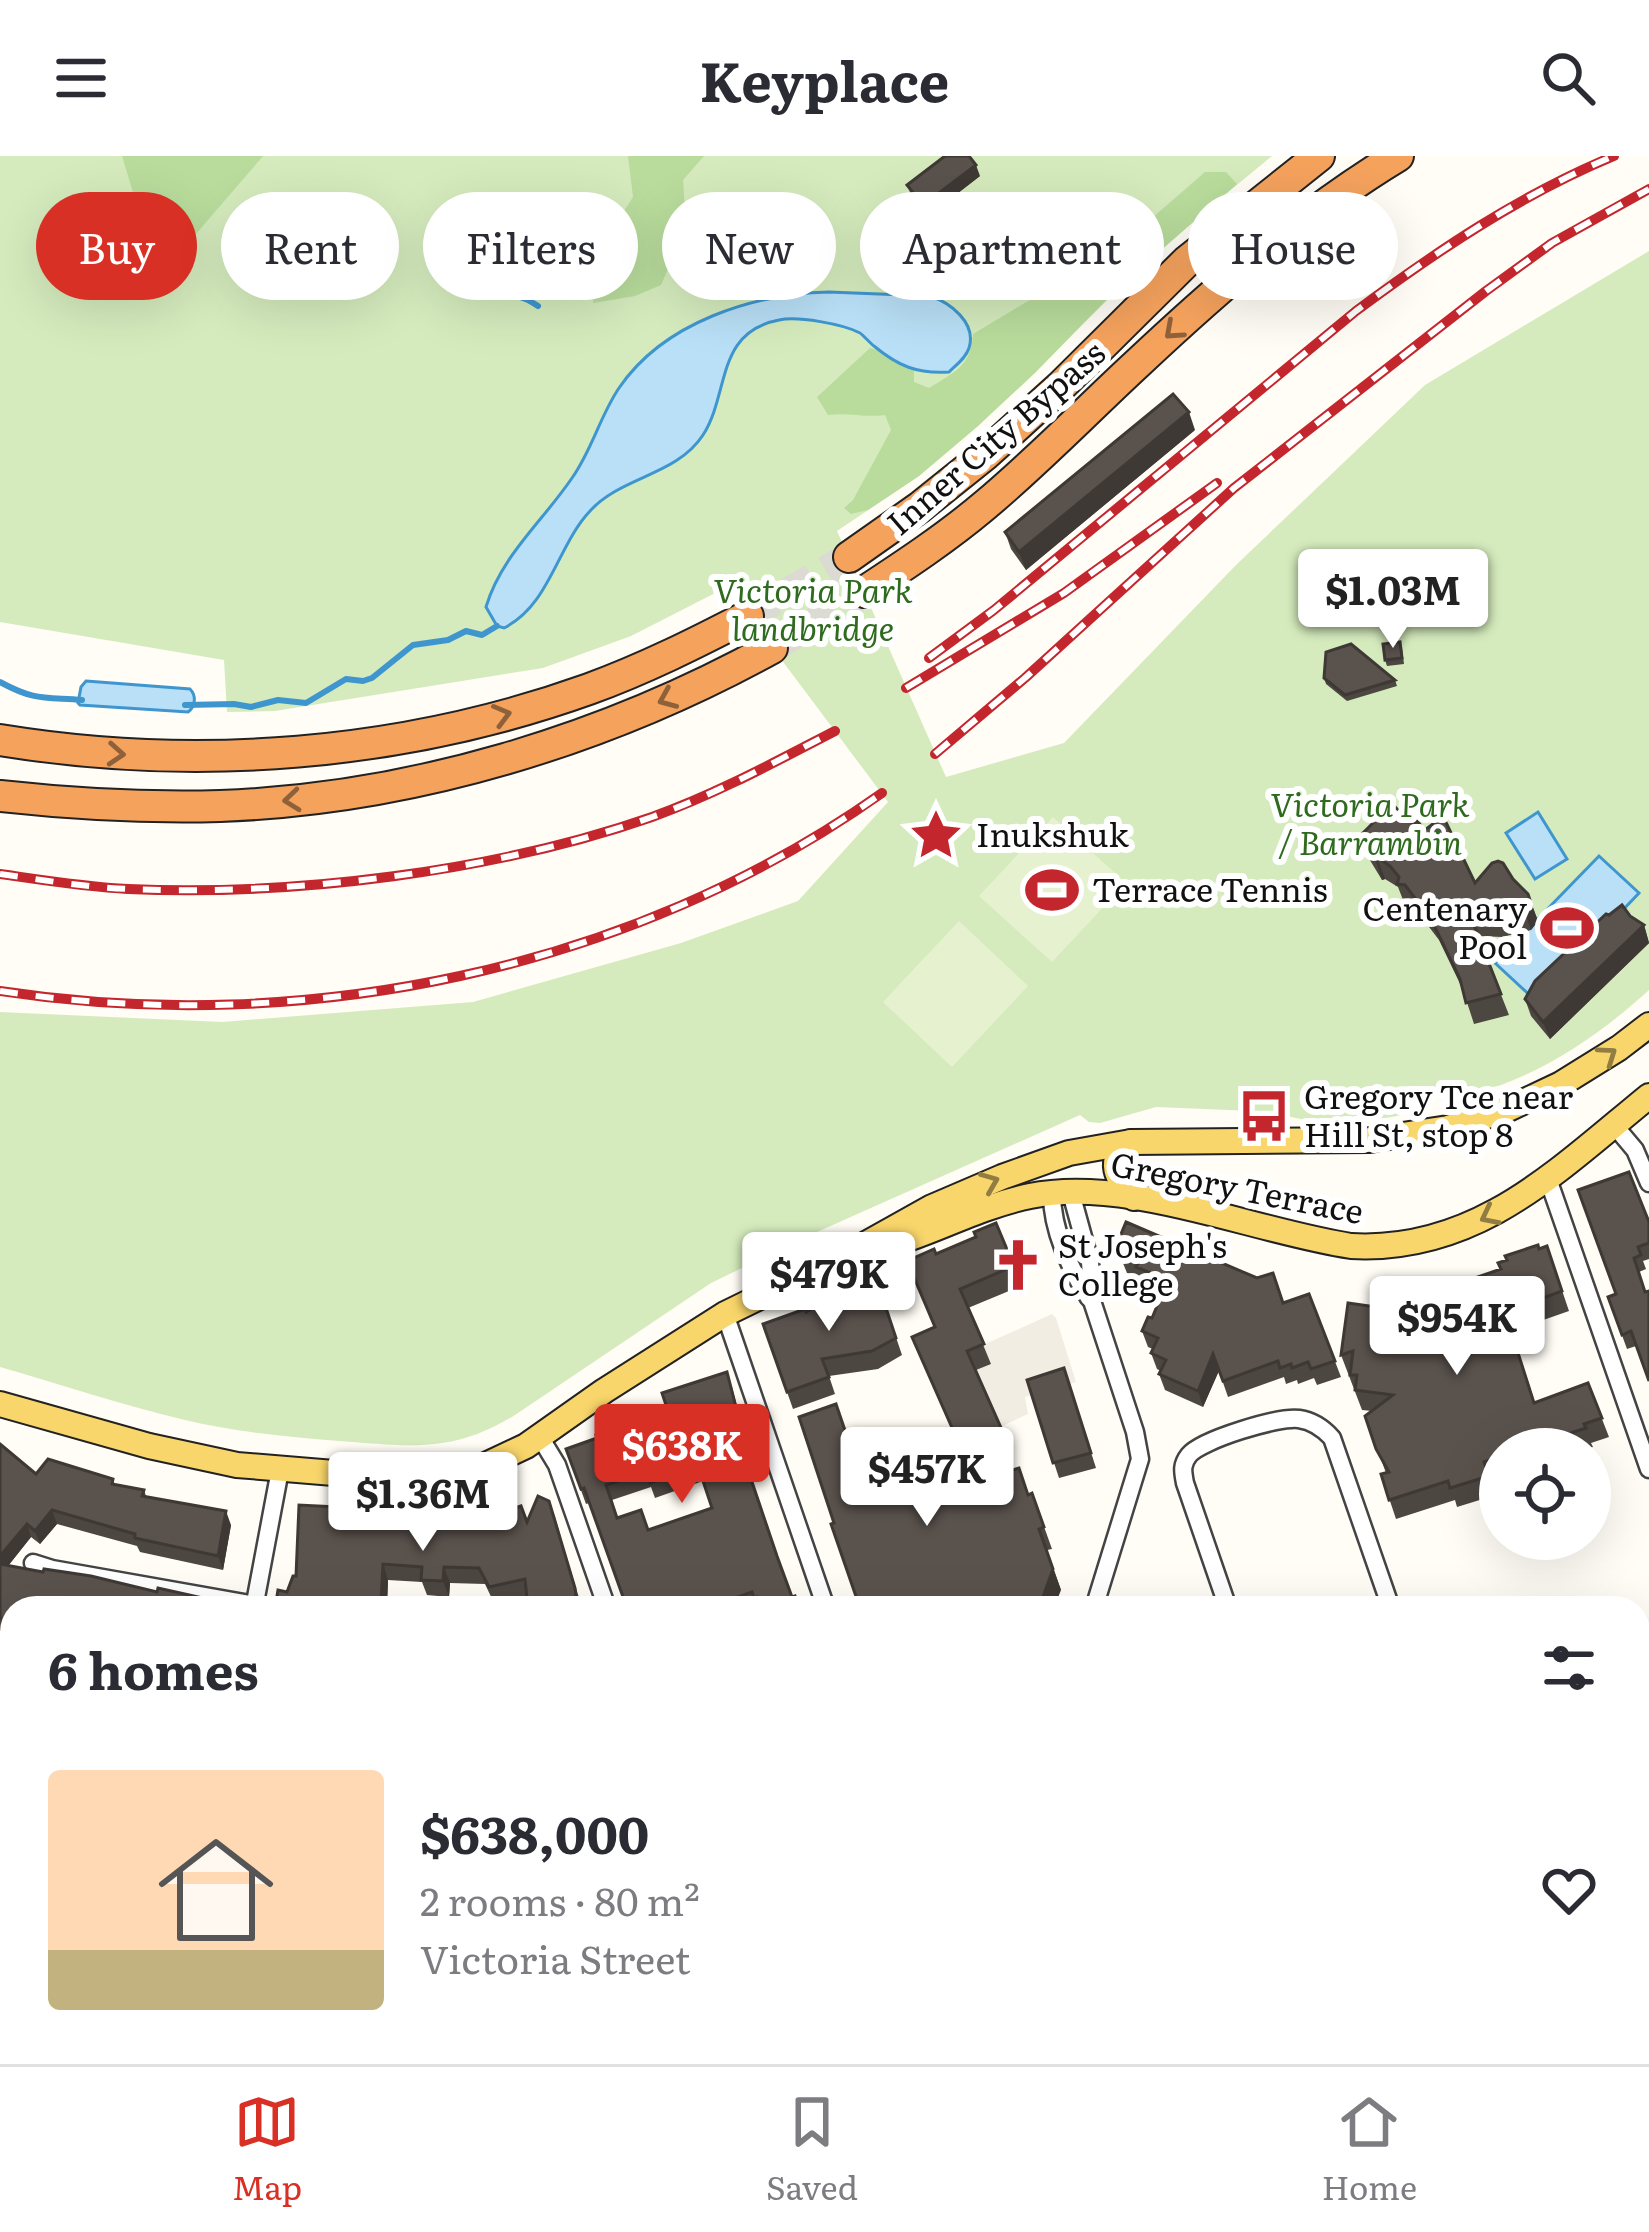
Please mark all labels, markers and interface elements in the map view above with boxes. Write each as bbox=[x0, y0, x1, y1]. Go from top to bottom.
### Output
text: Keyplace bbox=[700, 38, 949, 119]
icon: menu bbox=[48, 45, 114, 111]
icon: search bbox=[1535, 45, 1601, 111]
chip: Buy bbox=[36, 192, 197, 300]
chip: Rent bbox=[221, 192, 399, 300]
chip: Filters bbox=[423, 192, 638, 300]
chip: New bbox=[662, 192, 836, 300]
chip: Apartment bbox=[860, 192, 1164, 300]
chip: House bbox=[1188, 192, 1398, 300]
one-way arrow bbox=[1166, 317, 1187, 338]
street label: Inner City Bypass bbox=[874, 327, 1114, 545]
pin: $1.03M bbox=[1295, 549, 1491, 651]
text: $1.03M bbox=[1325, 559, 1461, 617]
park label: Victoria Park landbridge bbox=[713, 564, 913, 651]
one-way arrow bbox=[658, 685, 679, 709]
one-way arrow bbox=[492, 705, 512, 730]
one-way arrow bbox=[107, 740, 126, 766]
park label: Victoria Park / Barrambin bbox=[1270, 778, 1470, 865]
one-way arrow bbox=[282, 786, 302, 812]
place icon: Inukshuk bbox=[907, 806, 965, 864]
place label: Inukshuk bbox=[976, 808, 1129, 857]
sports icon: Terrace Tennis bbox=[1023, 861, 1081, 919]
place label: Terrace Tennis bbox=[1092, 863, 1328, 912]
place label: Centenary Pool bbox=[1362, 882, 1527, 969]
sports icon: Centenary Pool bbox=[1538, 899, 1596, 957]
one-way arrow bbox=[1595, 1047, 1617, 1069]
place label: Gregory Tce near Hill St, stop 8 bbox=[1304, 1070, 1573, 1157]
bus stop icon: Gregory Tce near Hill St, stop 8 bbox=[1235, 1087, 1293, 1145]
street label: Gregory Terrace bbox=[1107, 1137, 1368, 1234]
one-way arrow bbox=[979, 1172, 1000, 1196]
one-way arrow bbox=[1480, 1202, 1501, 1225]
place label: St Joseph's College bbox=[1058, 1219, 1227, 1306]
pin: $479K bbox=[745, 1232, 913, 1334]
church icon: St Joseph's College bbox=[989, 1236, 1047, 1294]
text: $479K bbox=[769, 1242, 889, 1300]
pin: $954K bbox=[1373, 1276, 1541, 1378]
text: $954K bbox=[1397, 1286, 1517, 1344]
pin: $638K bbox=[598, 1404, 766, 1506]
text: $638K bbox=[621, 1414, 743, 1472]
pin: $457K bbox=[843, 1427, 1011, 1529]
map controls bbox=[1479, 1428, 1611, 1560]
button: locate bbox=[1479, 1428, 1611, 1560]
text: $457K bbox=[868, 1437, 986, 1495]
pin: $1.36M bbox=[325, 1452, 521, 1554]
text: $1.36M bbox=[355, 1462, 491, 1520]
text: 6 homes bbox=[48, 1630, 259, 1706]
icon: filters bbox=[1536, 1635, 1602, 1701]
text: $638,000 bbox=[420, 1794, 649, 1870]
icon: home bbox=[144, 1818, 288, 1962]
icon: heart bbox=[1536, 1857, 1602, 1923]
text: 2 rooms · 80 m² bbox=[420, 1870, 700, 1928]
text: Victoria Street bbox=[420, 1928, 691, 1986]
tab: Map bbox=[232, 2089, 302, 2210]
tab: Saved bbox=[766, 2089, 858, 2210]
tab: Home bbox=[1322, 2089, 1417, 2210]

